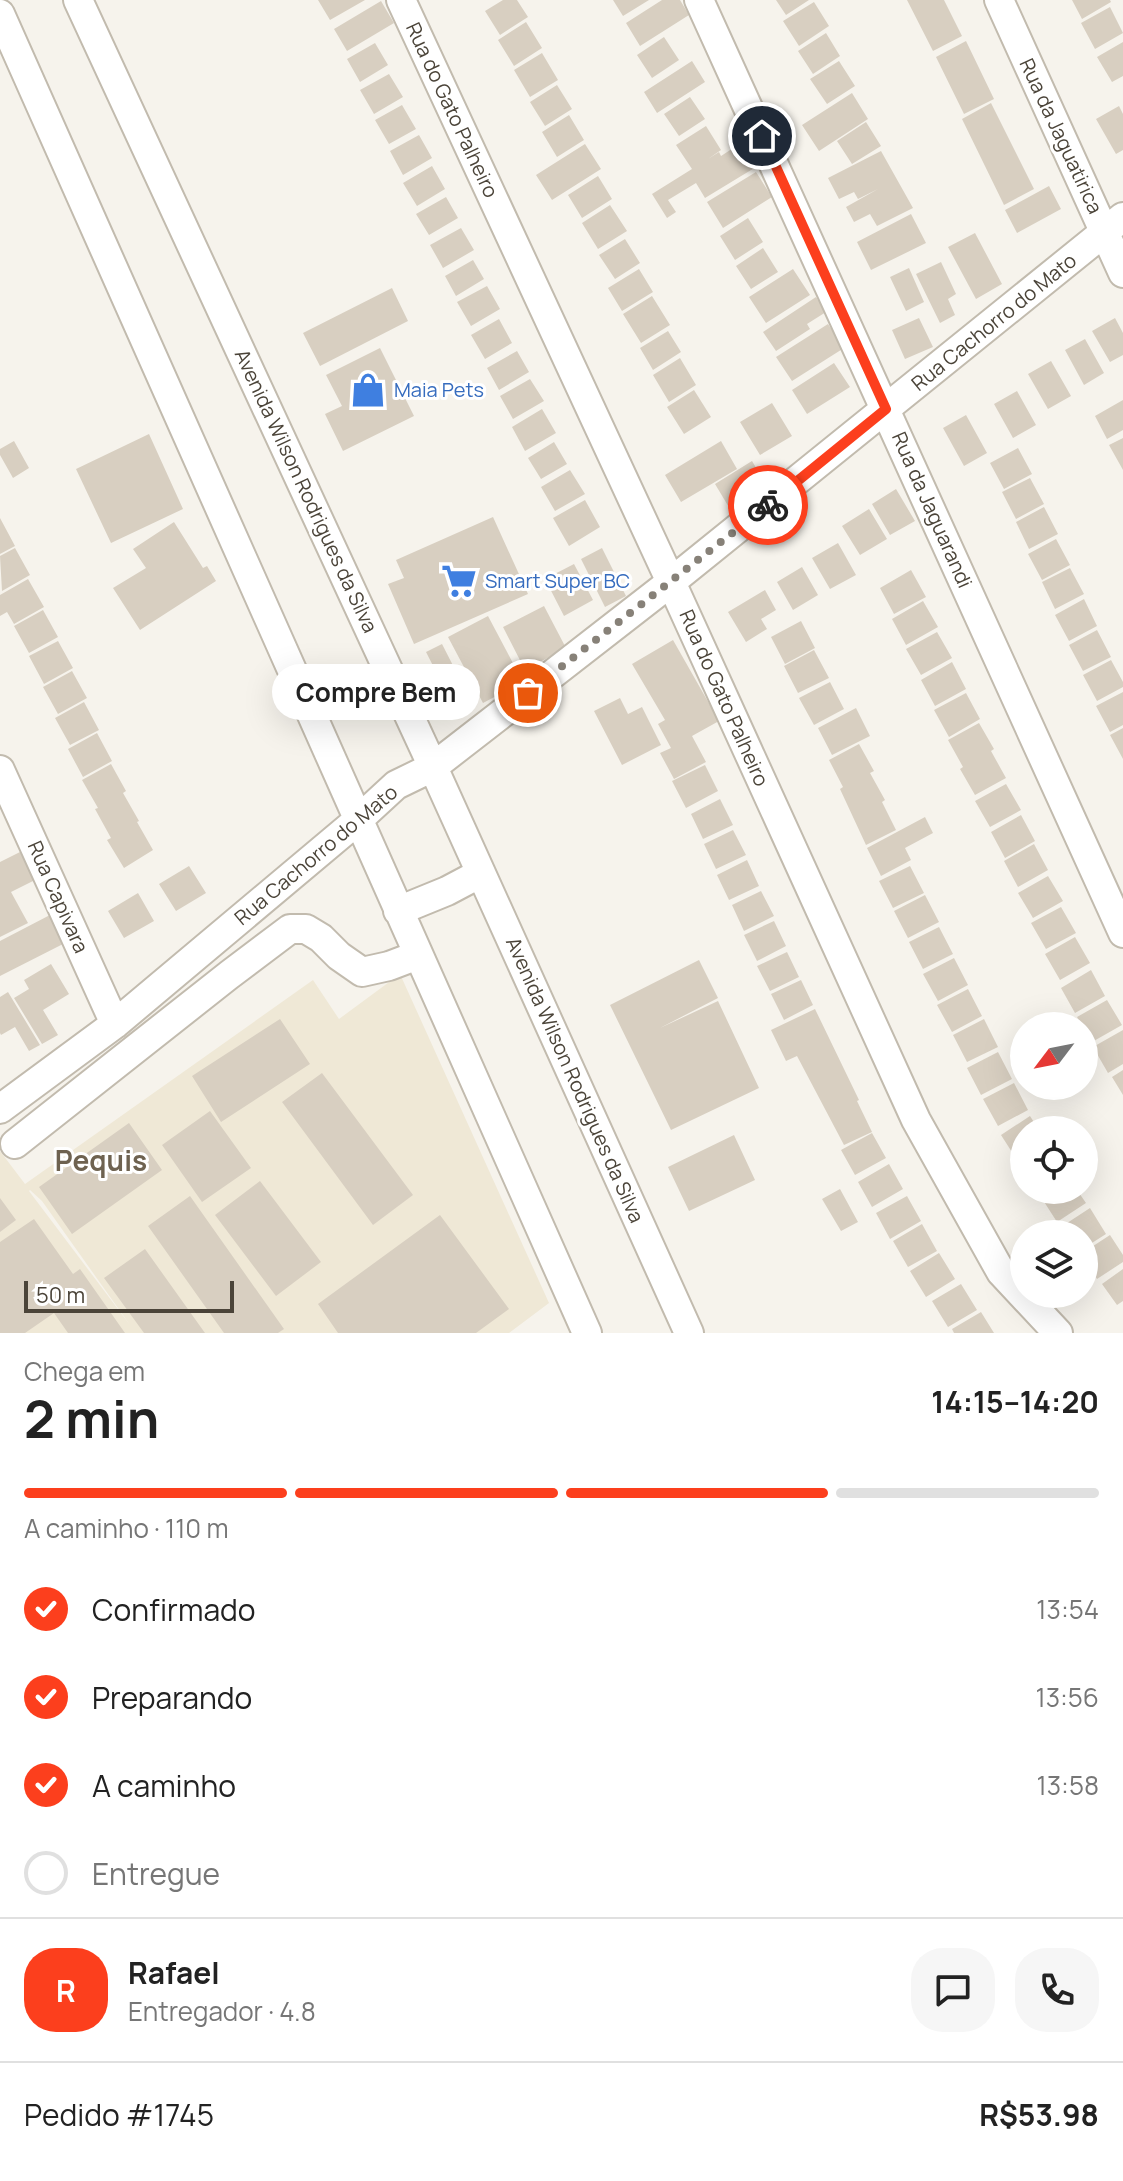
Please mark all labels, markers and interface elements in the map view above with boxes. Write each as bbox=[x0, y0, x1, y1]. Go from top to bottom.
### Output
street label: Rua do Gato Palheiro bbox=[400, 18, 505, 202]
street label: Rua da Jaguatirica bbox=[1014, 54, 1109, 218]
pin bbox=[728, 102, 796, 170]
icon: home bbox=[740, 114, 784, 158]
street label: Rua Cachorro do Mato bbox=[906, 247, 1082, 397]
street label: Avenida Wilson Rodrigues da Silva bbox=[229, 345, 384, 637]
shop icon: Maia Pets bbox=[349, 371, 387, 409]
place label: Maia Pets bbox=[394, 376, 484, 403]
street label: Rua da Jaguarandi bbox=[886, 428, 979, 592]
courier bbox=[728, 465, 808, 545]
icon: bike bbox=[746, 483, 790, 527]
supermarket icon: Smart Super BC bbox=[440, 562, 478, 600]
place label: Smart Super BC bbox=[485, 567, 630, 594]
street label: Rua do Gato Palheiro bbox=[673, 605, 776, 790]
pin bbox=[494, 659, 562, 727]
callout: Compre Bem bbox=[272, 665, 480, 721]
icon: bag bbox=[506, 671, 550, 715]
text: Compre Bem bbox=[296, 674, 456, 710]
street label: Rua Cachorro do Mato bbox=[229, 778, 403, 931]
street label: Rua Capivara bbox=[22, 836, 95, 957]
street label: Avenida Wilson Rodrigues da Silva bbox=[500, 933, 651, 1227]
north arrow bbox=[1010, 1012, 1098, 1100]
map controls bbox=[1010, 1012, 1098, 1308]
button: locate bbox=[1010, 1116, 1098, 1204]
district label: Pequis bbox=[55, 1141, 147, 1179]
button: layers bbox=[1010, 1220, 1098, 1308]
scale bar bbox=[24, 1277, 234, 1313]
text: 50 m bbox=[36, 1280, 85, 1310]
text: Chega em bbox=[24, 1353, 145, 1389]
text: 14:15–14:20 bbox=[931, 1381, 1099, 1422]
text: 2 min bbox=[24, 1383, 159, 1454]
text: A caminho · 110 m bbox=[24, 1510, 228, 1546]
icon: check bbox=[24, 1587, 68, 1631]
text: Confirmado bbox=[92, 1589, 256, 1630]
text: 13:54 bbox=[1036, 1591, 1099, 1627]
icon: check bbox=[24, 1675, 68, 1719]
text: Preparando bbox=[92, 1677, 252, 1718]
text: 13:56 bbox=[1036, 1679, 1099, 1715]
icon: check bbox=[24, 1763, 68, 1807]
text: A caminho bbox=[92, 1765, 236, 1806]
text: 13:58 bbox=[1037, 1767, 1099, 1803]
text: Entregue bbox=[92, 1853, 220, 1894]
button: chat bbox=[911, 1948, 995, 2032]
button: phone bbox=[1015, 1948, 1099, 2032]
text: Rafael bbox=[128, 1952, 220, 1993]
text: R bbox=[56, 1970, 76, 2011]
text: Entregador · 4.8 bbox=[128, 1993, 316, 2029]
text: Pedido #1745 bbox=[24, 2094, 214, 2135]
text: R$53.98 bbox=[979, 2094, 1099, 2135]

